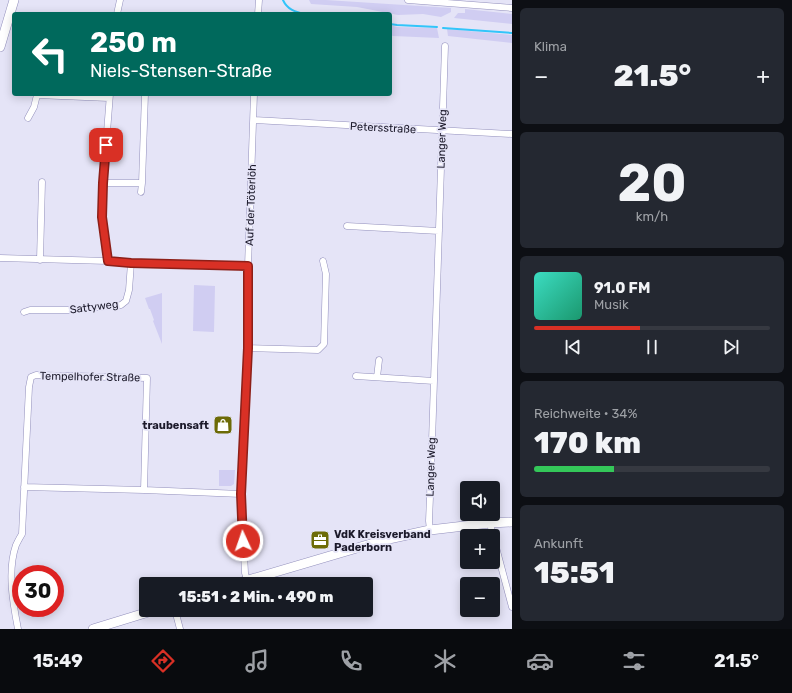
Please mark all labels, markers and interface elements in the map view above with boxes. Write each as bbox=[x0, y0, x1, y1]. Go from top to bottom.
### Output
text: 250 m bbox=[90, 26, 177, 59]
icon: left bbox=[24, 28, 76, 80]
text: Klima bbox=[534, 39, 567, 54]
text: 21.5° bbox=[613, 58, 691, 94]
text: Niels-Stensen-Straße bbox=[90, 60, 272, 82]
text: − bbox=[534, 63, 548, 90]
text: + bbox=[756, 63, 770, 90]
street label: Langer Weg bbox=[434, 109, 450, 169]
street label: Petersstraße bbox=[350, 120, 416, 136]
pin bbox=[89, 128, 123, 162]
icon: arrive bbox=[95, 134, 117, 156]
text: 20 bbox=[617, 152, 687, 214]
street label: Auf der Töterlöh bbox=[243, 164, 259, 246]
text: km/h bbox=[636, 209, 668, 224]
text: 91.0 FM bbox=[594, 279, 650, 297]
text: Musik bbox=[594, 297, 629, 312]
street label: Sattyweg bbox=[69, 298, 119, 316]
icon: previous bbox=[562, 336, 584, 358]
icon: pause bbox=[641, 336, 663, 358]
icon: next bbox=[720, 336, 742, 358]
street label: Tempelhofer Straße bbox=[40, 370, 140, 384]
text: Reichweite · 34% bbox=[534, 406, 637, 421]
shop icon: traubensaft bbox=[212, 414, 234, 436]
place label: traubensaft bbox=[142, 419, 209, 432]
text: 170 km bbox=[534, 425, 641, 461]
street label: Langer Weg bbox=[423, 437, 439, 497]
map controls bbox=[460, 481, 500, 617]
button: sound bbox=[460, 481, 500, 521]
position arrow bbox=[222, 520, 264, 562]
place label: VdK Kreisverband Paderborn bbox=[334, 528, 431, 554]
office icon: VdK Kreisverband Paderborn bbox=[309, 529, 331, 551]
button: + bbox=[460, 529, 500, 569]
text: Ankunft bbox=[534, 536, 583, 551]
text: 15:51 bbox=[534, 555, 615, 591]
speed limit sign: 30 bbox=[12, 565, 64, 617]
button: − bbox=[460, 577, 500, 617]
text: 15:51 · 2 Min. · 490 m bbox=[179, 588, 333, 606]
icon: directions bbox=[149, 647, 177, 675]
icon: music bbox=[243, 647, 271, 675]
icon: phone bbox=[337, 647, 365, 675]
icon: climate bbox=[431, 647, 459, 675]
icon: car bbox=[526, 647, 554, 675]
icon: filters bbox=[620, 647, 648, 675]
text: 15:49 bbox=[33, 650, 83, 672]
text: 21.5° bbox=[714, 650, 759, 672]

